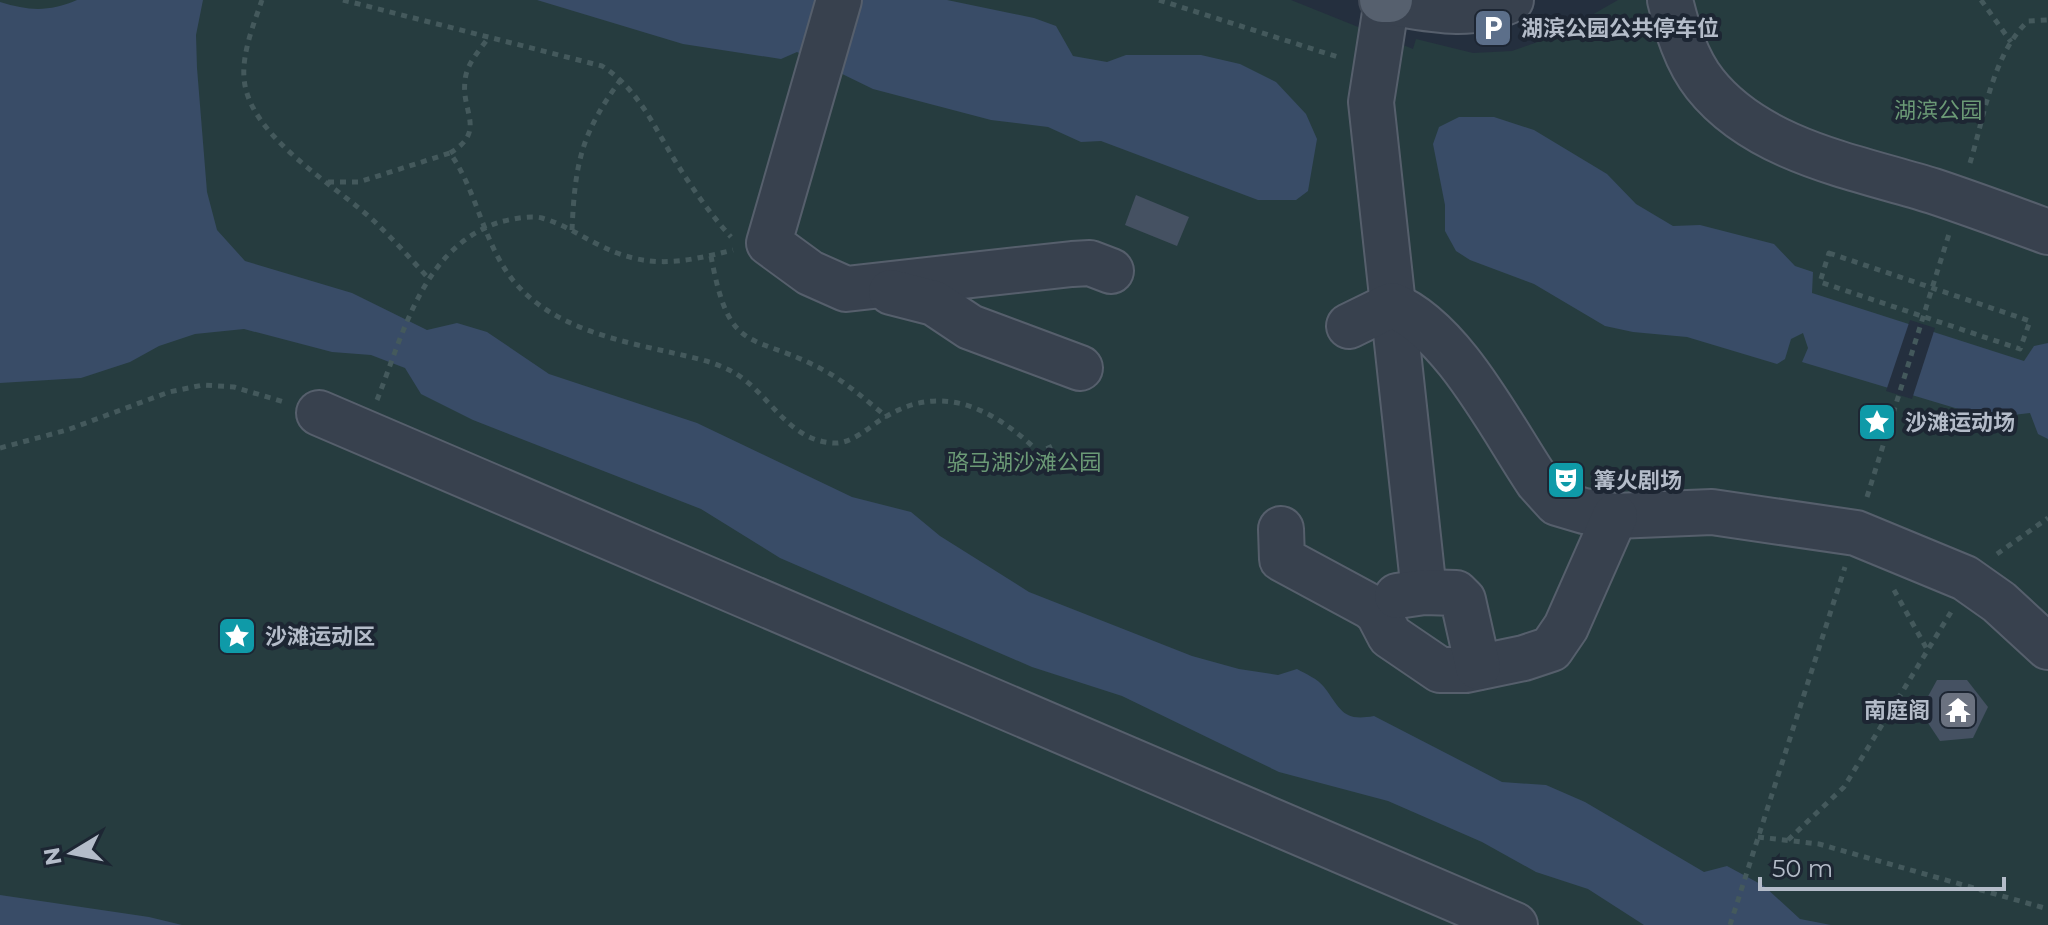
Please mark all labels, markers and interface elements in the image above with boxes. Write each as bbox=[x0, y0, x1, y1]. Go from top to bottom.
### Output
parking icon: 湖滨公园公共停车位 bbox=[1472, 7, 1514, 49]
place label: 湖滨公园公共停车位 bbox=[1521, 15, 1719, 42]
park label: 湖滨公园 bbox=[1894, 97, 1982, 124]
place icon: 沙滩运动场 bbox=[1856, 401, 1898, 443]
place label: 沙滩运动场 bbox=[1905, 409, 2015, 436]
park label: 骆马湖沙滩公园 bbox=[947, 449, 1101, 476]
theatre icon: 篝火剧场 bbox=[1545, 459, 1587, 501]
place label: 篝火剧场 bbox=[1594, 467, 1682, 494]
place icon: 沙滩运动区 bbox=[216, 615, 258, 657]
place label: 沙滩运动区 bbox=[265, 623, 375, 650]
temple icon: 南庭阁 bbox=[1937, 689, 1979, 731]
place label: 南庭阁 bbox=[1864, 697, 1930, 724]
north arrow bbox=[32, 813, 112, 893]
scale bar bbox=[1760, 841, 2004, 891]
text: N bbox=[38, 845, 68, 867]
text: 50 m bbox=[1772, 854, 1833, 883]

